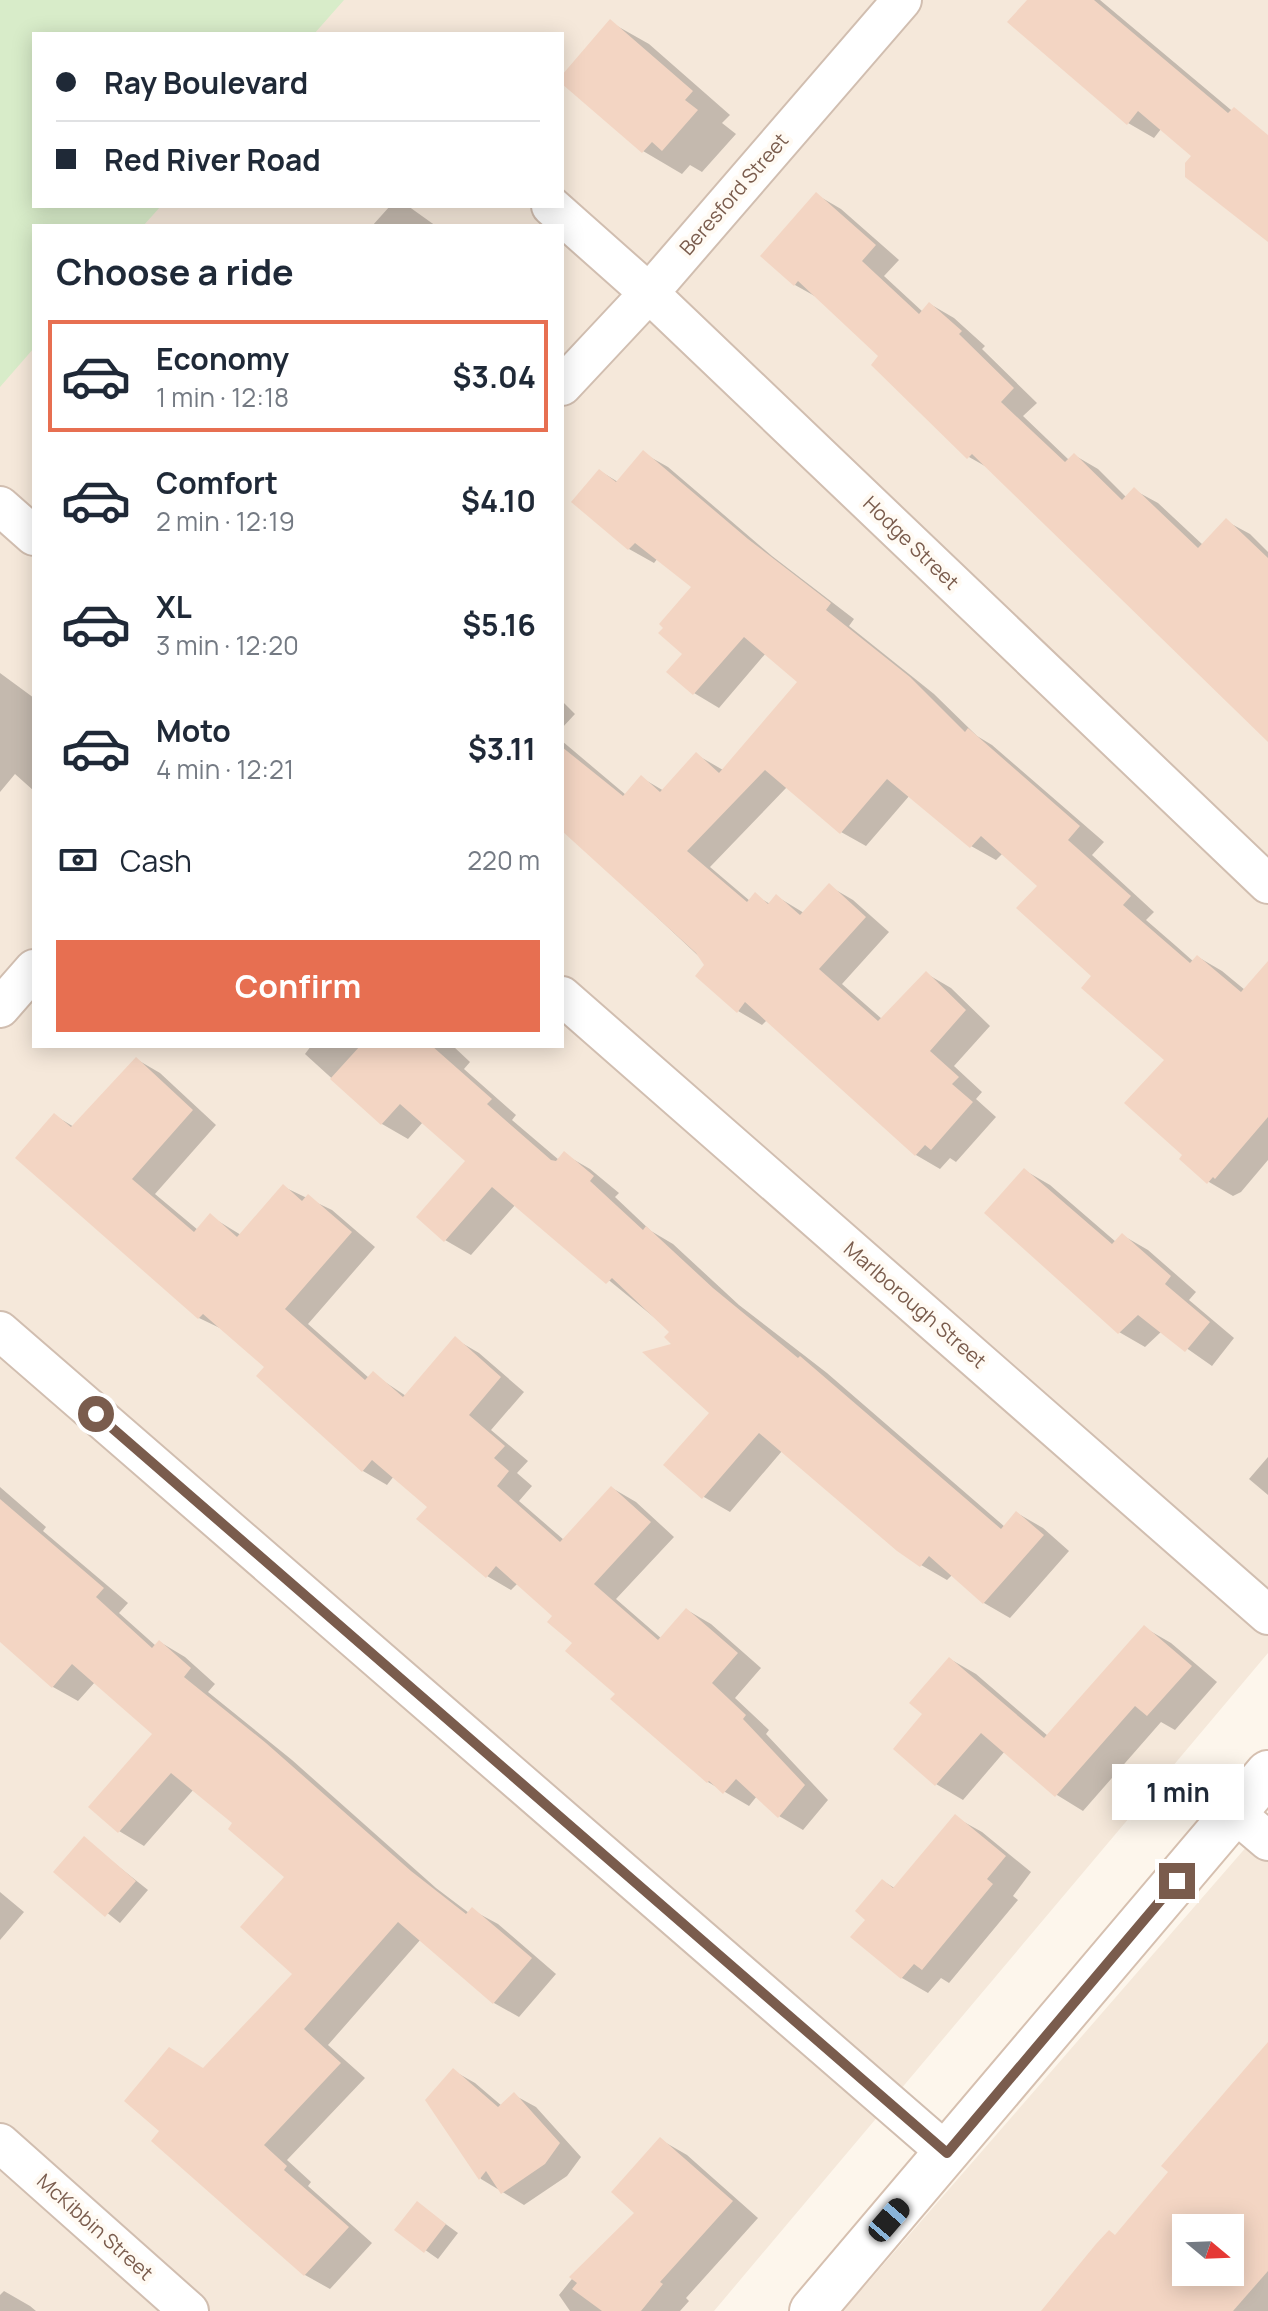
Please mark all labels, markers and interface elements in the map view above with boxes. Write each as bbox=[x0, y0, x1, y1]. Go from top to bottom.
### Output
text: Ray Boulevard bbox=[104, 62, 308, 103]
street label: Beresford Street bbox=[673, 127, 794, 260]
text: Red River Road bbox=[104, 139, 321, 180]
text: Choose a ride bbox=[56, 247, 294, 296]
text: Economy bbox=[156, 338, 289, 379]
icon: car bbox=[60, 340, 132, 412]
text: $3.04 bbox=[453, 356, 536, 397]
text: 1 min · 12:18 bbox=[156, 379, 289, 415]
text: Comfort bbox=[156, 462, 278, 503]
icon: car bbox=[60, 464, 132, 536]
text: $4.10 bbox=[461, 480, 536, 521]
street label: Hodge Street bbox=[857, 490, 965, 595]
text: 2 min · 12:19 bbox=[156, 503, 295, 539]
text: XL bbox=[156, 586, 192, 627]
icon: car bbox=[60, 588, 132, 660]
text: $5.16 bbox=[462, 604, 536, 645]
text: 3 min · 12:20 bbox=[156, 627, 299, 663]
text: Moto bbox=[156, 710, 231, 751]
icon: car bbox=[60, 712, 132, 784]
text: $3.11 bbox=[468, 728, 536, 769]
text: 4 min · 12:21 bbox=[156, 751, 294, 787]
icon: cash bbox=[56, 838, 100, 882]
text: Cash bbox=[120, 840, 192, 881]
text: 220 m bbox=[467, 842, 540, 878]
button: Confirm bbox=[56, 940, 540, 1032]
street label: Marlborough Street bbox=[838, 1235, 992, 1374]
route start bbox=[78, 1396, 114, 1432]
callout: 1 min bbox=[1111, 1765, 1243, 1821]
text: 1 min bbox=[1146, 1774, 1210, 1810]
route end bbox=[1159, 1863, 1195, 1899]
street label: McKibbin Street bbox=[32, 2167, 159, 2286]
car bbox=[864, 2194, 914, 2246]
north arrow bbox=[1172, 2214, 1244, 2286]
map controls bbox=[1172, 2214, 1244, 2286]

